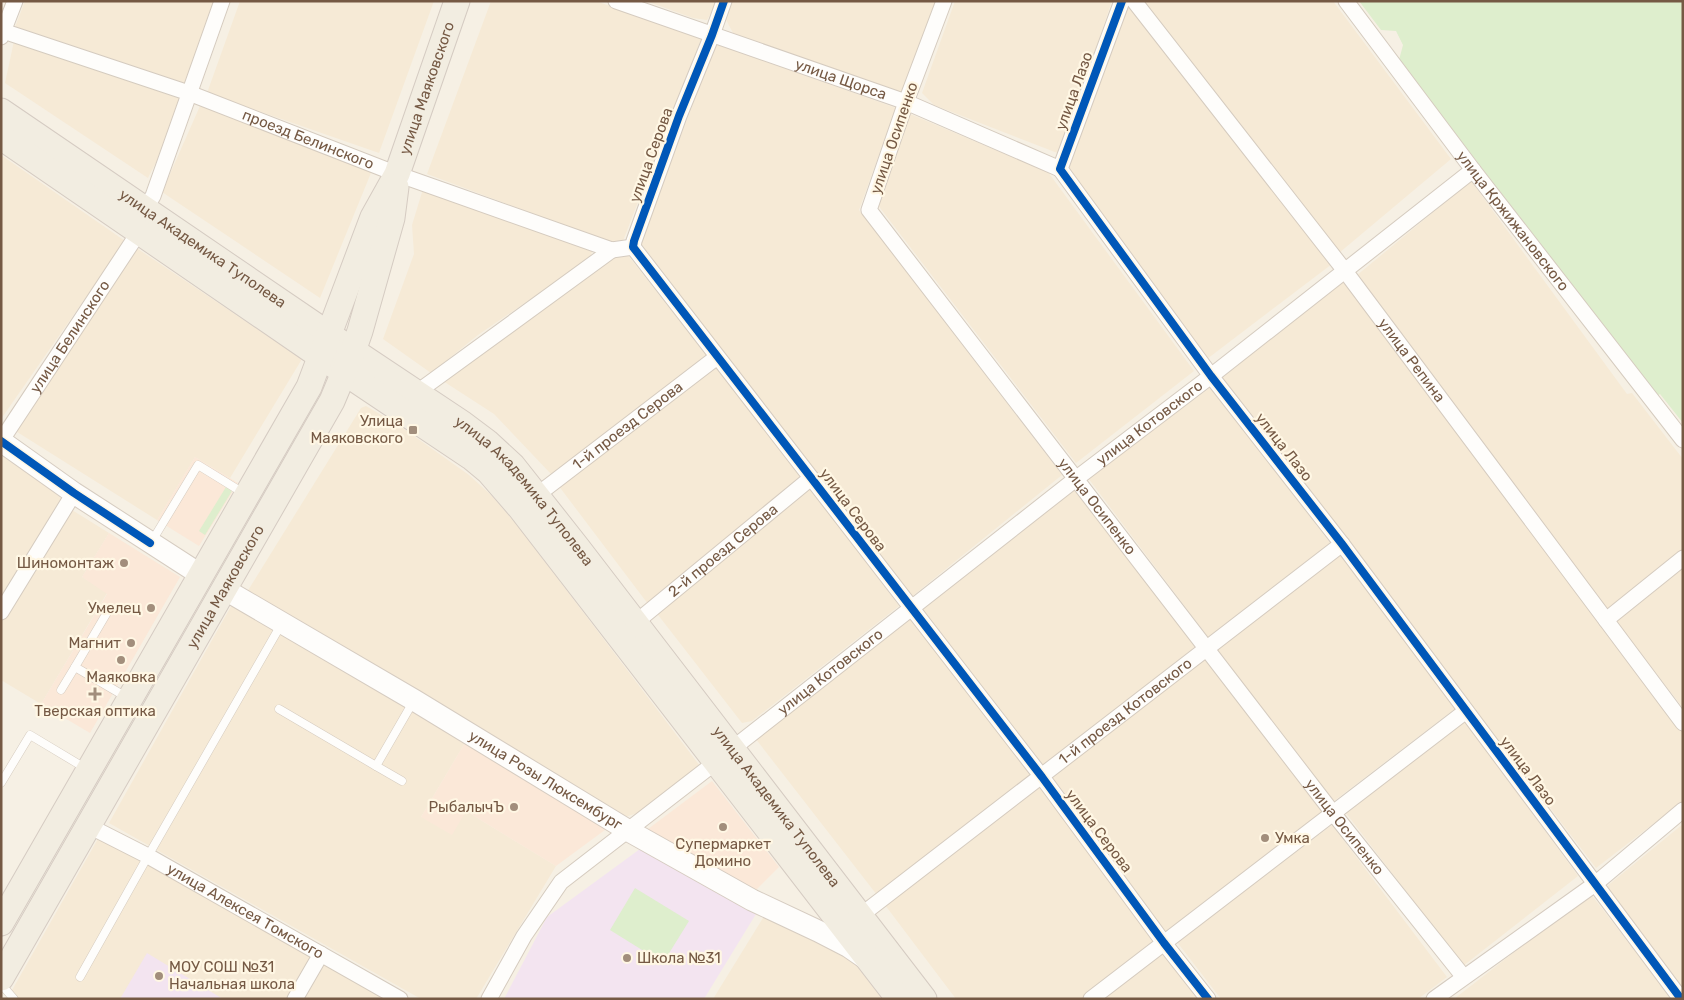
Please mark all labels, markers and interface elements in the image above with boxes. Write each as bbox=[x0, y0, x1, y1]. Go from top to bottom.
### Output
street label: улица Маяковского bbox=[395, 19, 458, 157]
street label: улица Лазо bbox=[1052, 49, 1096, 133]
street label: улица Щорса bbox=[793, 55, 889, 104]
street label: улица Осипенко bbox=[866, 80, 922, 196]
street label: улица Серова bbox=[626, 105, 676, 205]
street label: проезд Белинского bbox=[240, 106, 377, 173]
street label: улица Кржижановского bbox=[1453, 147, 1573, 295]
street label: улица Академика Туполева bbox=[116, 185, 290, 312]
street label: улица Белинского bbox=[26, 277, 114, 396]
street label: улица Репина bbox=[1374, 315, 1449, 406]
street label: улица Котовского bbox=[1093, 377, 1206, 469]
street label: 1-й проезд Серова bbox=[569, 378, 686, 474]
street label: улица Лазо bbox=[1252, 409, 1316, 485]
place label: Улица Маяковского bbox=[310, 412, 403, 447]
street label: улица Академика Туполева bbox=[451, 412, 597, 569]
marker: Улица Маяковского bbox=[407, 424, 419, 436]
street label: улица Осипенко bbox=[1054, 454, 1140, 558]
street label: улица Серова bbox=[816, 465, 890, 555]
street label: 2-й проезд Серова bbox=[665, 500, 781, 601]
street label: улица Маяковского bbox=[183, 522, 268, 652]
place label: Шиномонтаж bbox=[17, 554, 114, 572]
marker: Шиномонтаж bbox=[118, 557, 130, 569]
place label: Умелец bbox=[88, 599, 141, 617]
marker: Умелец bbox=[145, 602, 157, 614]
street label: улица Котовского bbox=[774, 625, 887, 719]
place label: Магнит bbox=[68, 634, 121, 652]
marker: Магнит bbox=[125, 637, 137, 649]
marker: Маяковка bbox=[115, 654, 127, 666]
street label: 1-й проезд Котовского bbox=[1055, 654, 1196, 768]
place label: Маяковка bbox=[86, 668, 156, 686]
marker: Тверская оптика bbox=[89, 688, 101, 700]
place label: Тверская оптика bbox=[34, 702, 156, 720]
street label: улица Академика Туполева bbox=[709, 723, 844, 891]
street label: улица Розы Люксембург bbox=[465, 726, 626, 834]
street label: улица Лазо bbox=[1496, 733, 1560, 809]
street label: улица Осипенко bbox=[1301, 775, 1388, 879]
street label: улица Серова bbox=[1062, 786, 1136, 876]
place label: РыбалычЪ bbox=[428, 798, 504, 816]
marker: РыбалычЪ bbox=[508, 801, 520, 813]
marker: Супермаркет Домино bbox=[717, 821, 729, 833]
place label: Умка bbox=[1275, 829, 1310, 847]
marker: Умка bbox=[1259, 832, 1271, 844]
place label: Супермаркет Домино bbox=[675, 835, 771, 870]
street label: улица Алексея Томского bbox=[164, 860, 327, 963]
place label: Школа №31 bbox=[637, 949, 721, 967]
marker: Школа №31 bbox=[621, 952, 633, 964]
place label: МОУ СОШ №31 Начальная школа bbox=[169, 958, 295, 993]
marker: МОУ СОШ №31 Начальная школа bbox=[153, 970, 165, 982]

